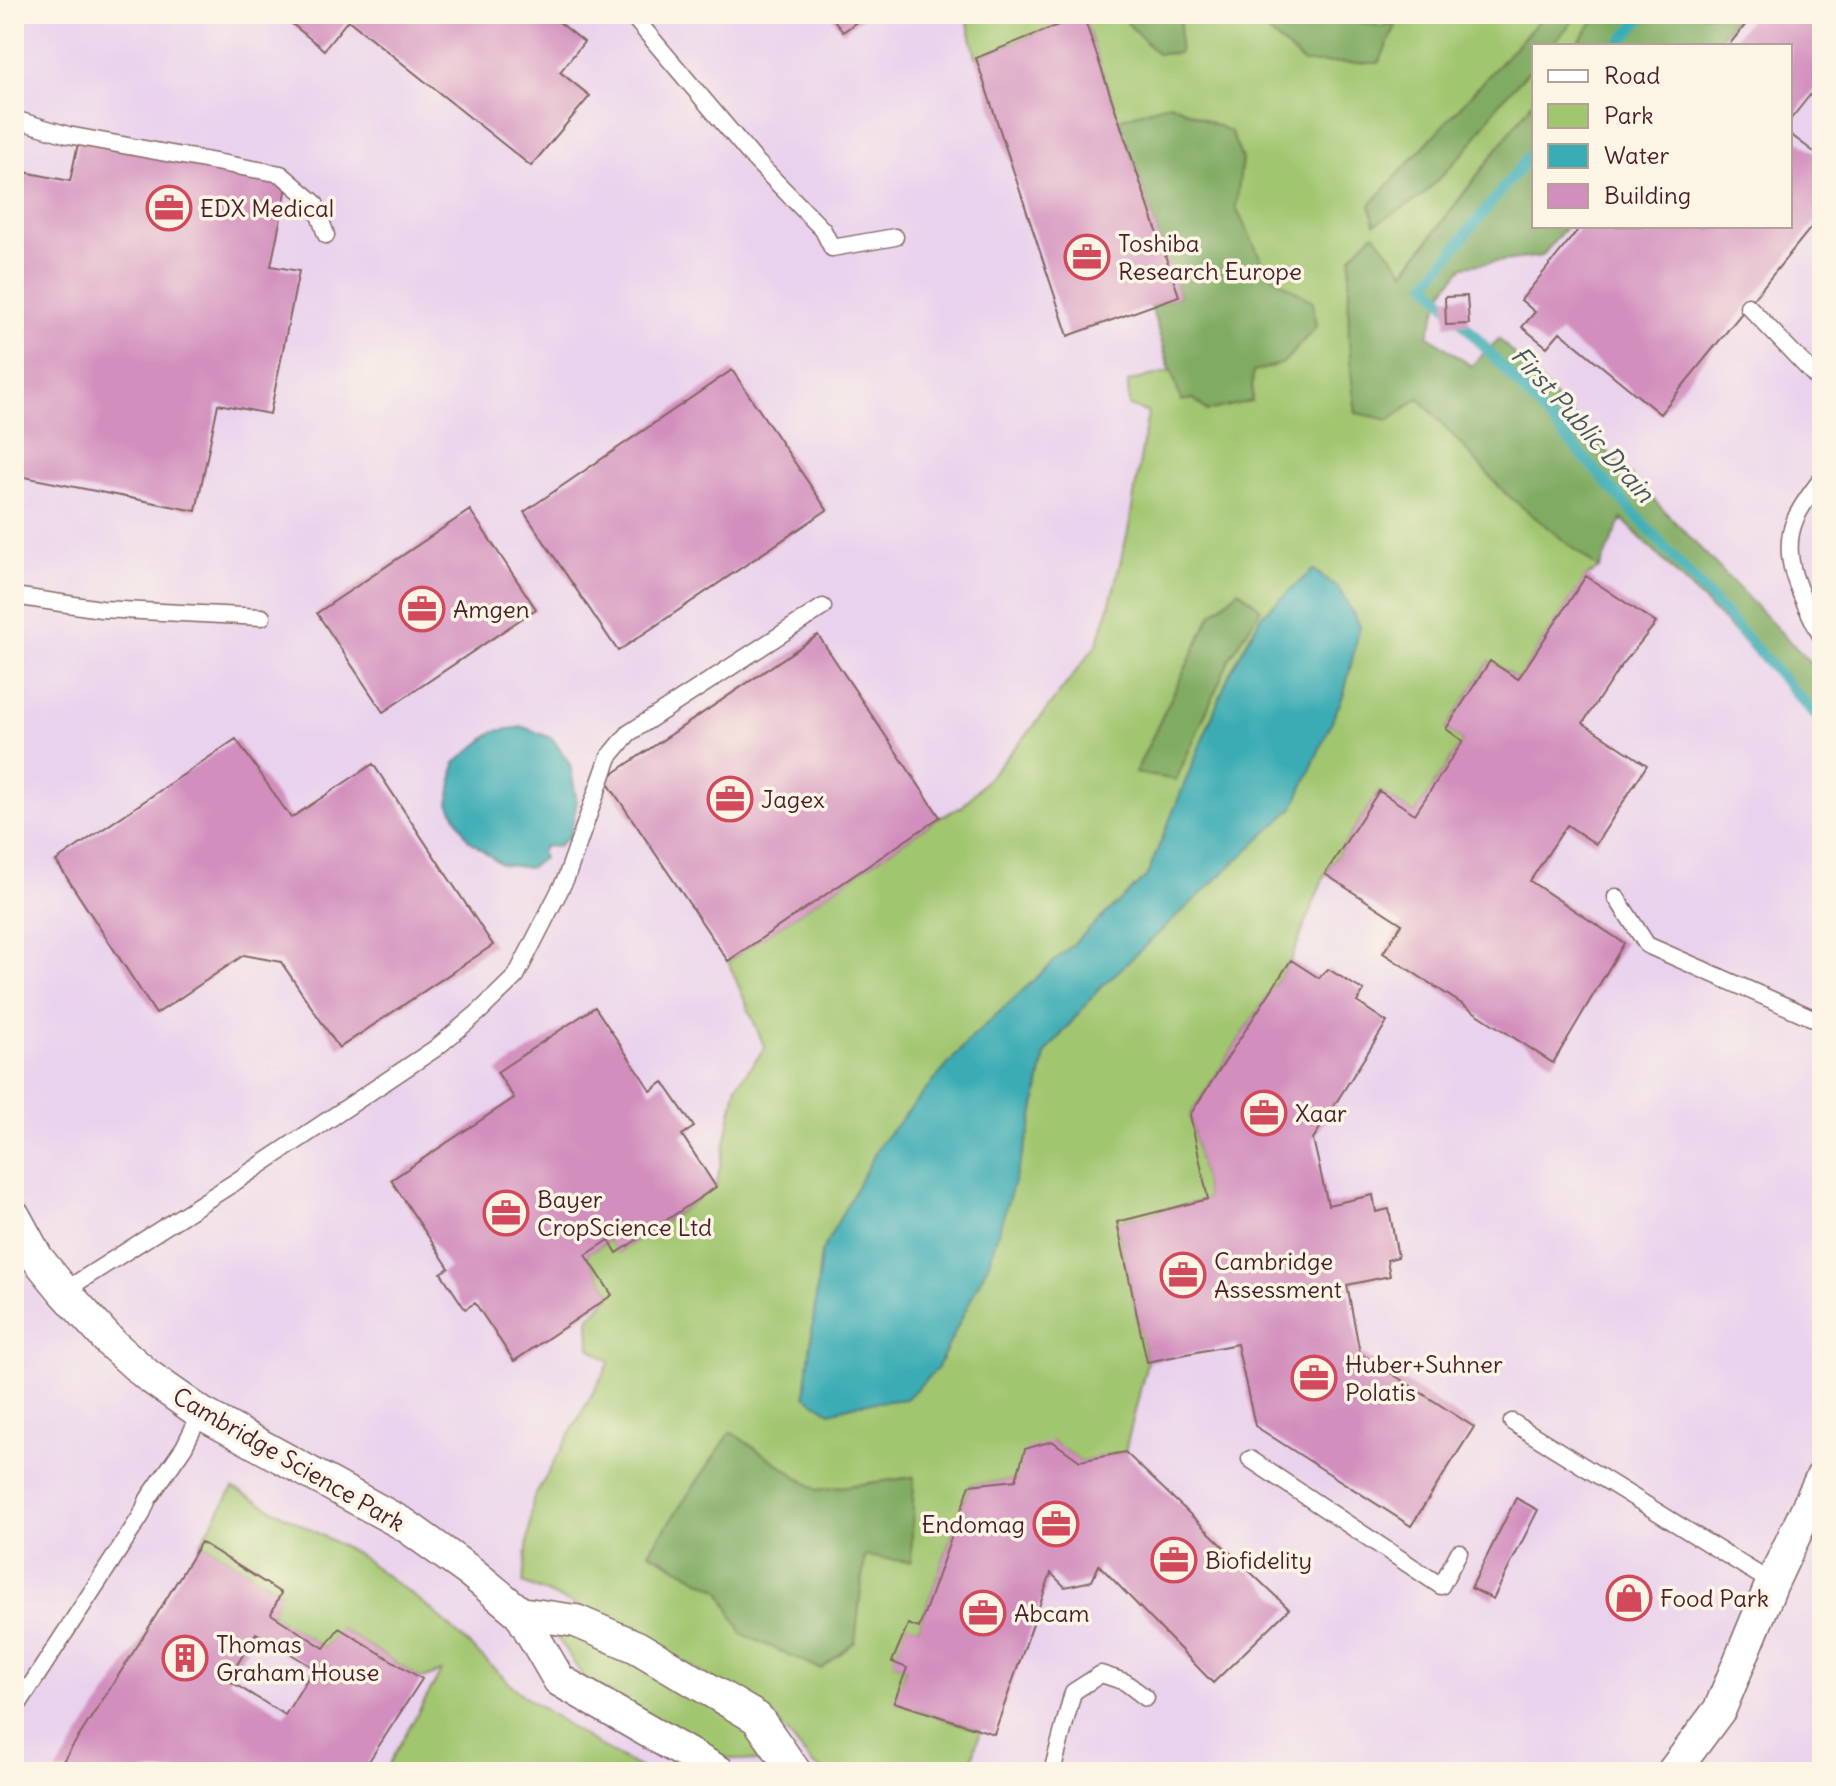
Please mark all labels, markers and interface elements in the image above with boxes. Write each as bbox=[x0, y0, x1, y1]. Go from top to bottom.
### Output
legend bbox=[1532, 44, 1792, 228]
text: Road bbox=[1604, 60, 1660, 90]
text: Park bbox=[1604, 100, 1654, 130]
text: Water bbox=[1604, 140, 1669, 170]
text: Building bbox=[1604, 180, 1691, 210]
office icon: EDX Medical bbox=[145, 184, 193, 232]
place label: EDX Medical bbox=[200, 193, 334, 223]
place label: Toshiba Research Europe bbox=[1118, 228, 1302, 286]
office icon: Toshiba Research Europe bbox=[1063, 233, 1111, 281]
water label: First Public Drain bbox=[1504, 339, 1662, 510]
office icon: Amgen bbox=[398, 585, 446, 633]
place label: Amgen bbox=[453, 594, 530, 624]
office icon: Jagex bbox=[706, 775, 754, 823]
place label: Jagex bbox=[761, 784, 825, 814]
office icon: Xaar bbox=[1240, 1089, 1288, 1137]
place label: Xaar bbox=[1295, 1098, 1347, 1128]
place label: Bayer CropScience Ltd bbox=[537, 1184, 712, 1242]
office icon: Bayer CropScience Ltd bbox=[482, 1189, 530, 1237]
place label: Cambridge Assessment bbox=[1214, 1246, 1342, 1304]
office icon: Cambridge Assessment bbox=[1159, 1251, 1207, 1299]
place label: Huber+Suhner Polatis bbox=[1345, 1349, 1503, 1407]
office icon: Huber+Suhner Polatis bbox=[1290, 1354, 1338, 1402]
street label: Cambridge Science Park bbox=[168, 1380, 410, 1538]
office icon: Endomag bbox=[1032, 1500, 1080, 1548]
place label: Endomag bbox=[921, 1509, 1025, 1539]
office icon: Biofidelity bbox=[1150, 1536, 1198, 1584]
place label: Biofidelity bbox=[1205, 1545, 1312, 1575]
shop icon: Food Park bbox=[1605, 1574, 1653, 1622]
place label: Food Park bbox=[1660, 1583, 1769, 1613]
office icon: Abcam bbox=[959, 1589, 1007, 1637]
place label: Abcam bbox=[1014, 1598, 1089, 1628]
place label: Thomas Graham House bbox=[216, 1629, 379, 1687]
building icon: Thomas Graham House bbox=[161, 1634, 209, 1682]

